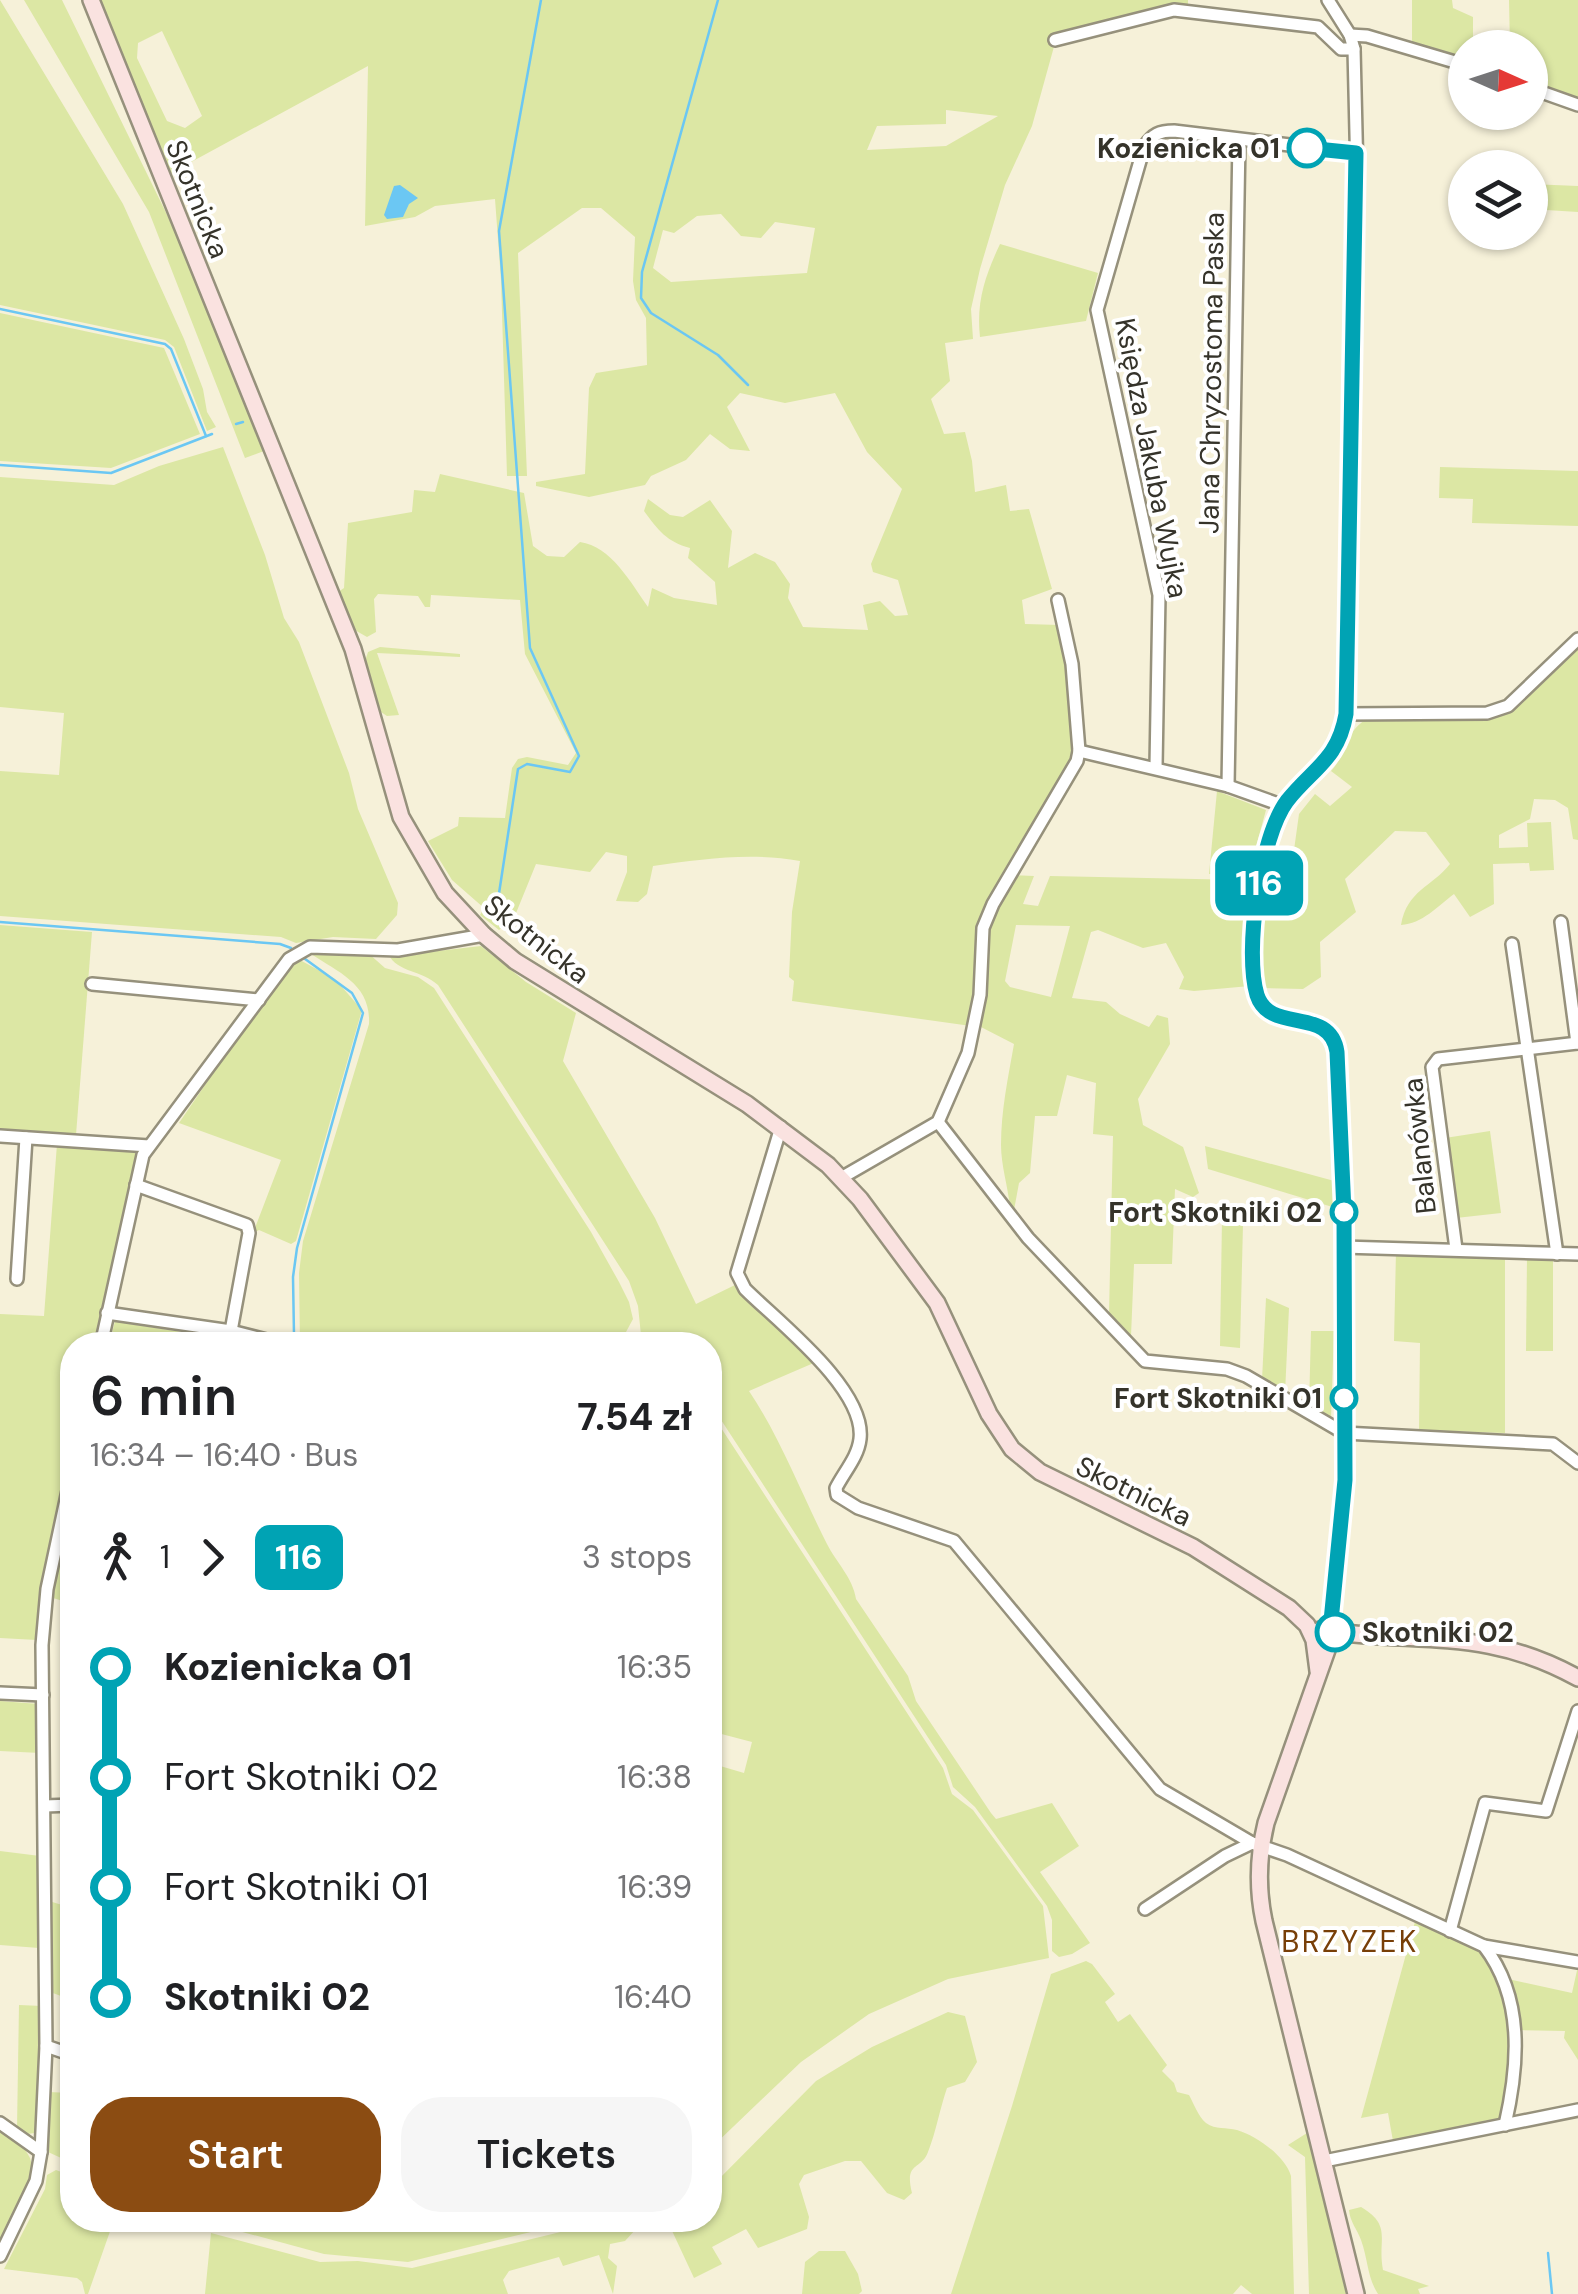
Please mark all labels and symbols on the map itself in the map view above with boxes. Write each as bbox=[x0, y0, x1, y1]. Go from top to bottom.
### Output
north arrow bbox=[1448, 30, 1548, 130]
marker: Kozienicka 01 bbox=[1288, 129, 1326, 167]
place label: Kozienicka 01 bbox=[1097, 130, 1280, 167]
street label: Skotnicka bbox=[157, 135, 238, 264]
street label: Jana Chryzostoma Paska bbox=[1190, 212, 1233, 534]
street label: Księdza Jakuba Wujka bbox=[1106, 315, 1197, 601]
line badge: 116 bbox=[1202, 850, 1316, 916]
street label: Skotnicka bbox=[476, 887, 597, 992]
street label: Balanówka bbox=[1394, 1076, 1445, 1216]
place label: Fort Skotniki 02 bbox=[1108, 1194, 1322, 1231]
marker: Fort Skotniki 02 bbox=[1331, 1199, 1357, 1225]
place label: Fort Skotniki 01 bbox=[1114, 1380, 1322, 1417]
marker: Fort Skotniki 01 bbox=[1331, 1385, 1357, 1411]
street label: Skotnicka bbox=[1070, 1448, 1198, 1535]
marker: Skotniki 02 bbox=[1316, 1613, 1354, 1651]
place label: Skotniki 02 bbox=[1362, 1614, 1514, 1651]
district label: BRZYZEK bbox=[1281, 1922, 1419, 1961]

